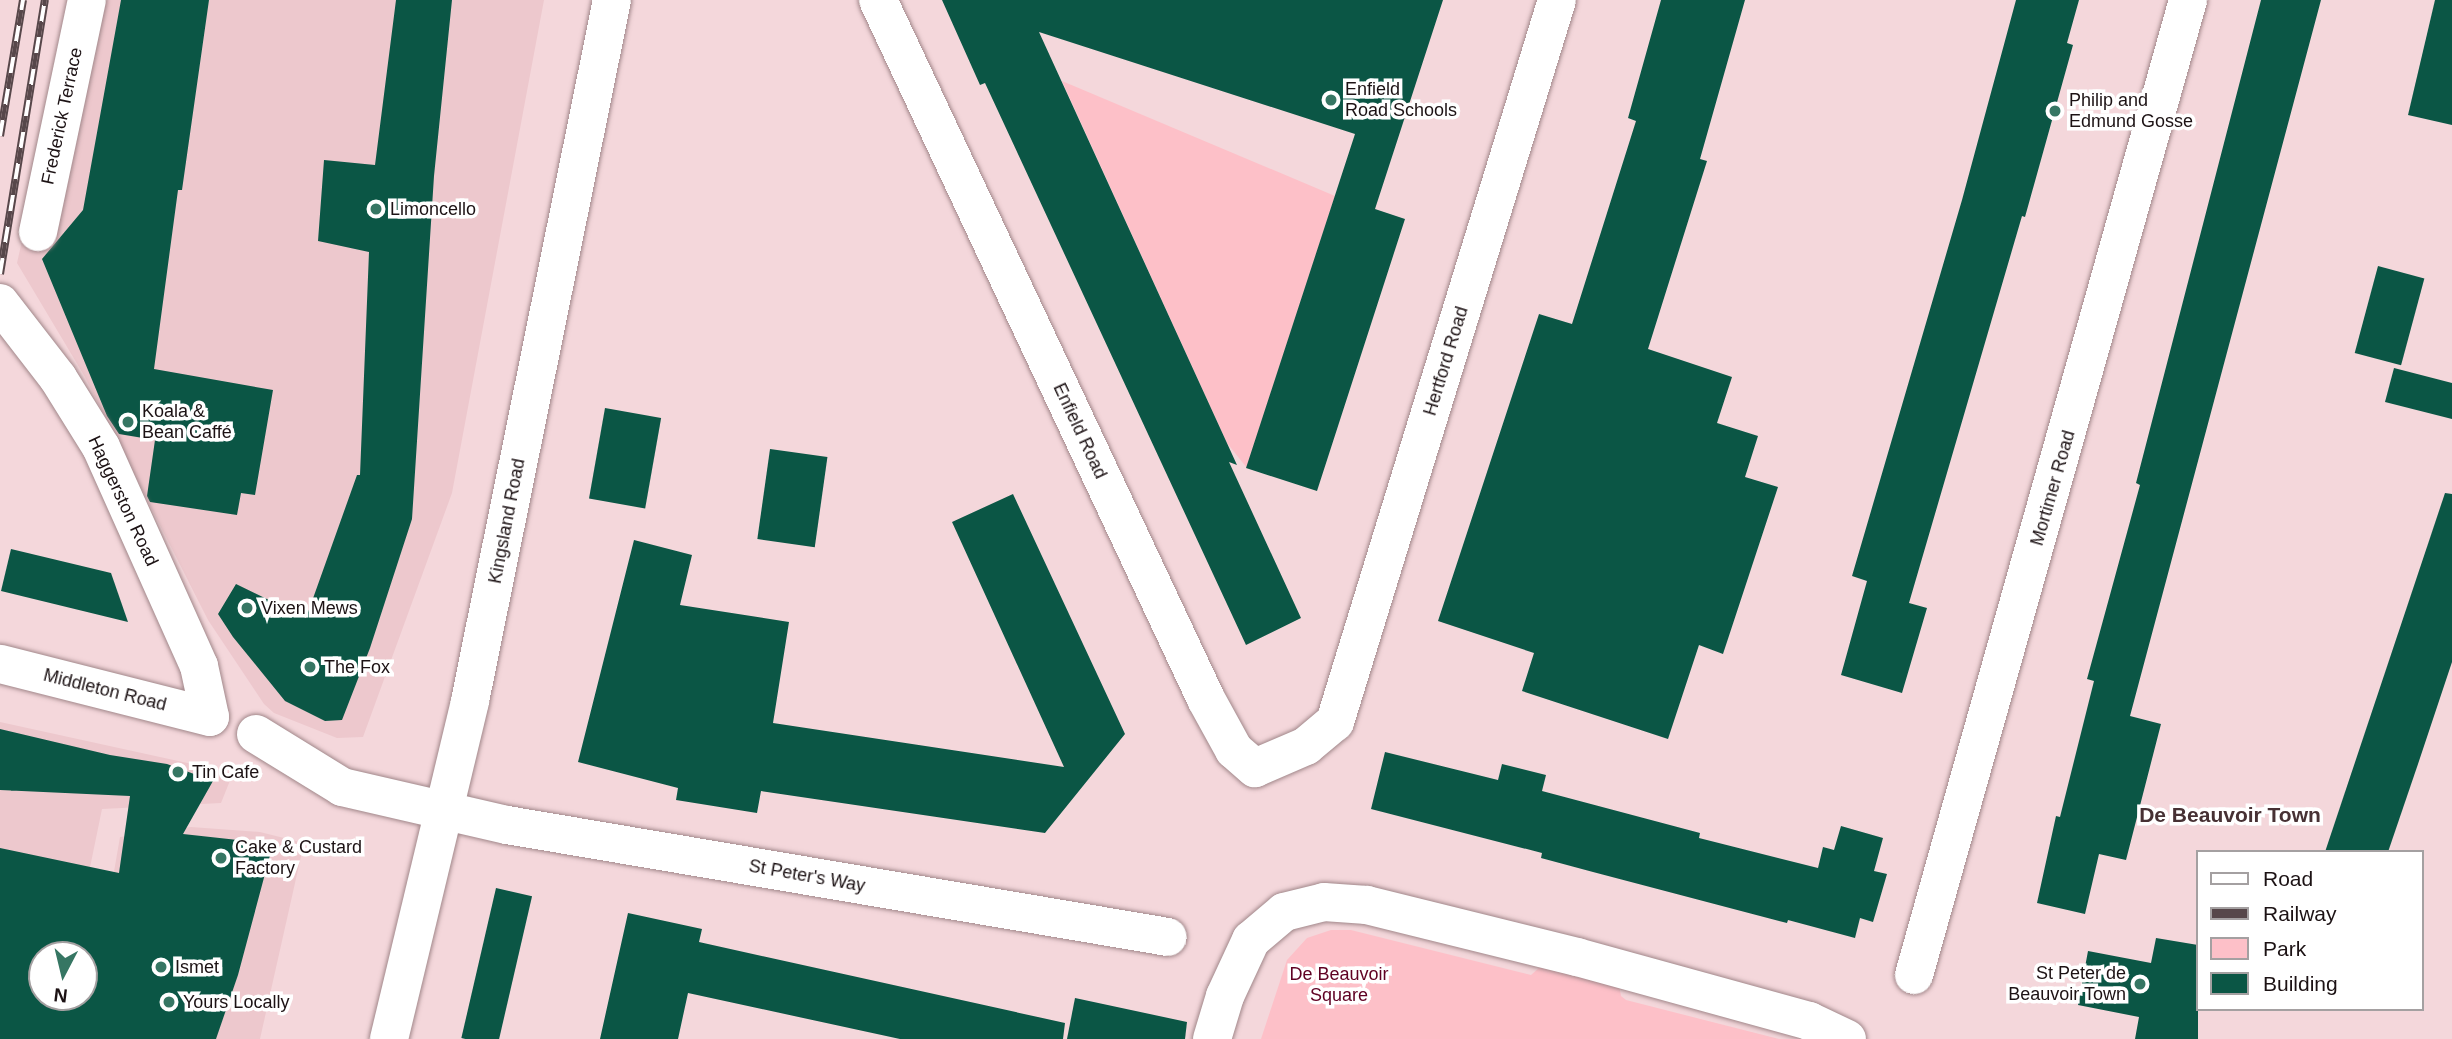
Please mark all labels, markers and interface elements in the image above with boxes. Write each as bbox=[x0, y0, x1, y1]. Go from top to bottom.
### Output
street label: Frederick Terrace bbox=[37, 45, 87, 187]
place label: Enfield Road Schools bbox=[1345, 79, 1457, 122]
place label: Philip and Edmund Gosse bbox=[2069, 90, 2193, 132]
marker: Enfield Road Schools bbox=[1323, 92, 1339, 108]
marker: Philip and Edmund Gosse bbox=[2047, 103, 2063, 119]
place label: Limoncello bbox=[390, 198, 476, 220]
marker: Limoncello bbox=[368, 201, 384, 217]
street label: Hertford Road bbox=[1419, 304, 1473, 418]
street label: Enfield Road bbox=[1048, 380, 1112, 482]
place label: Koala & Bean Caffé bbox=[142, 401, 232, 444]
marker: Koala & Bean Caffé bbox=[120, 414, 136, 430]
street label: Mortimer Road bbox=[2026, 428, 2080, 548]
street label: Haggerston Road bbox=[83, 432, 163, 570]
street label: Kingsland Road bbox=[484, 457, 530, 585]
place label: Vixen Mews bbox=[261, 597, 358, 619]
marker: Vixen Mews bbox=[239, 600, 255, 616]
place label: The Fox bbox=[324, 656, 390, 678]
marker: The Fox bbox=[302, 659, 318, 675]
street label: Middleton Road bbox=[41, 664, 169, 716]
place label: Tin Cafe bbox=[192, 761, 259, 783]
marker: Tin Cafe bbox=[170, 764, 186, 780]
district label: De Beauvoir Town bbox=[2139, 802, 2321, 828]
place label: Cake & Custard Factory bbox=[235, 837, 362, 880]
marker: Cake & Custard Factory bbox=[213, 850, 229, 866]
legend bbox=[2196, 850, 2424, 1011]
street label: St Peter's Way bbox=[747, 855, 867, 897]
text: Road bbox=[2263, 867, 2313, 890]
text: Railway bbox=[2263, 902, 2337, 925]
text: Park bbox=[2263, 937, 2306, 960]
north arrow bbox=[28, 941, 98, 1011]
place label: Ismet bbox=[175, 956, 219, 978]
marker: Ismet bbox=[153, 959, 169, 975]
place label: St Peter de Beauvoir Town bbox=[2008, 963, 2126, 1006]
park label: De Beauvoir Square bbox=[1289, 964, 1389, 1006]
text: Building bbox=[2263, 972, 2338, 995]
marker: St Peter de Beauvoir Town bbox=[2132, 976, 2148, 992]
text: N bbox=[53, 984, 69, 1007]
place label: Yours Locally bbox=[183, 991, 289, 1013]
marker: Yours Locally bbox=[161, 994, 177, 1010]

